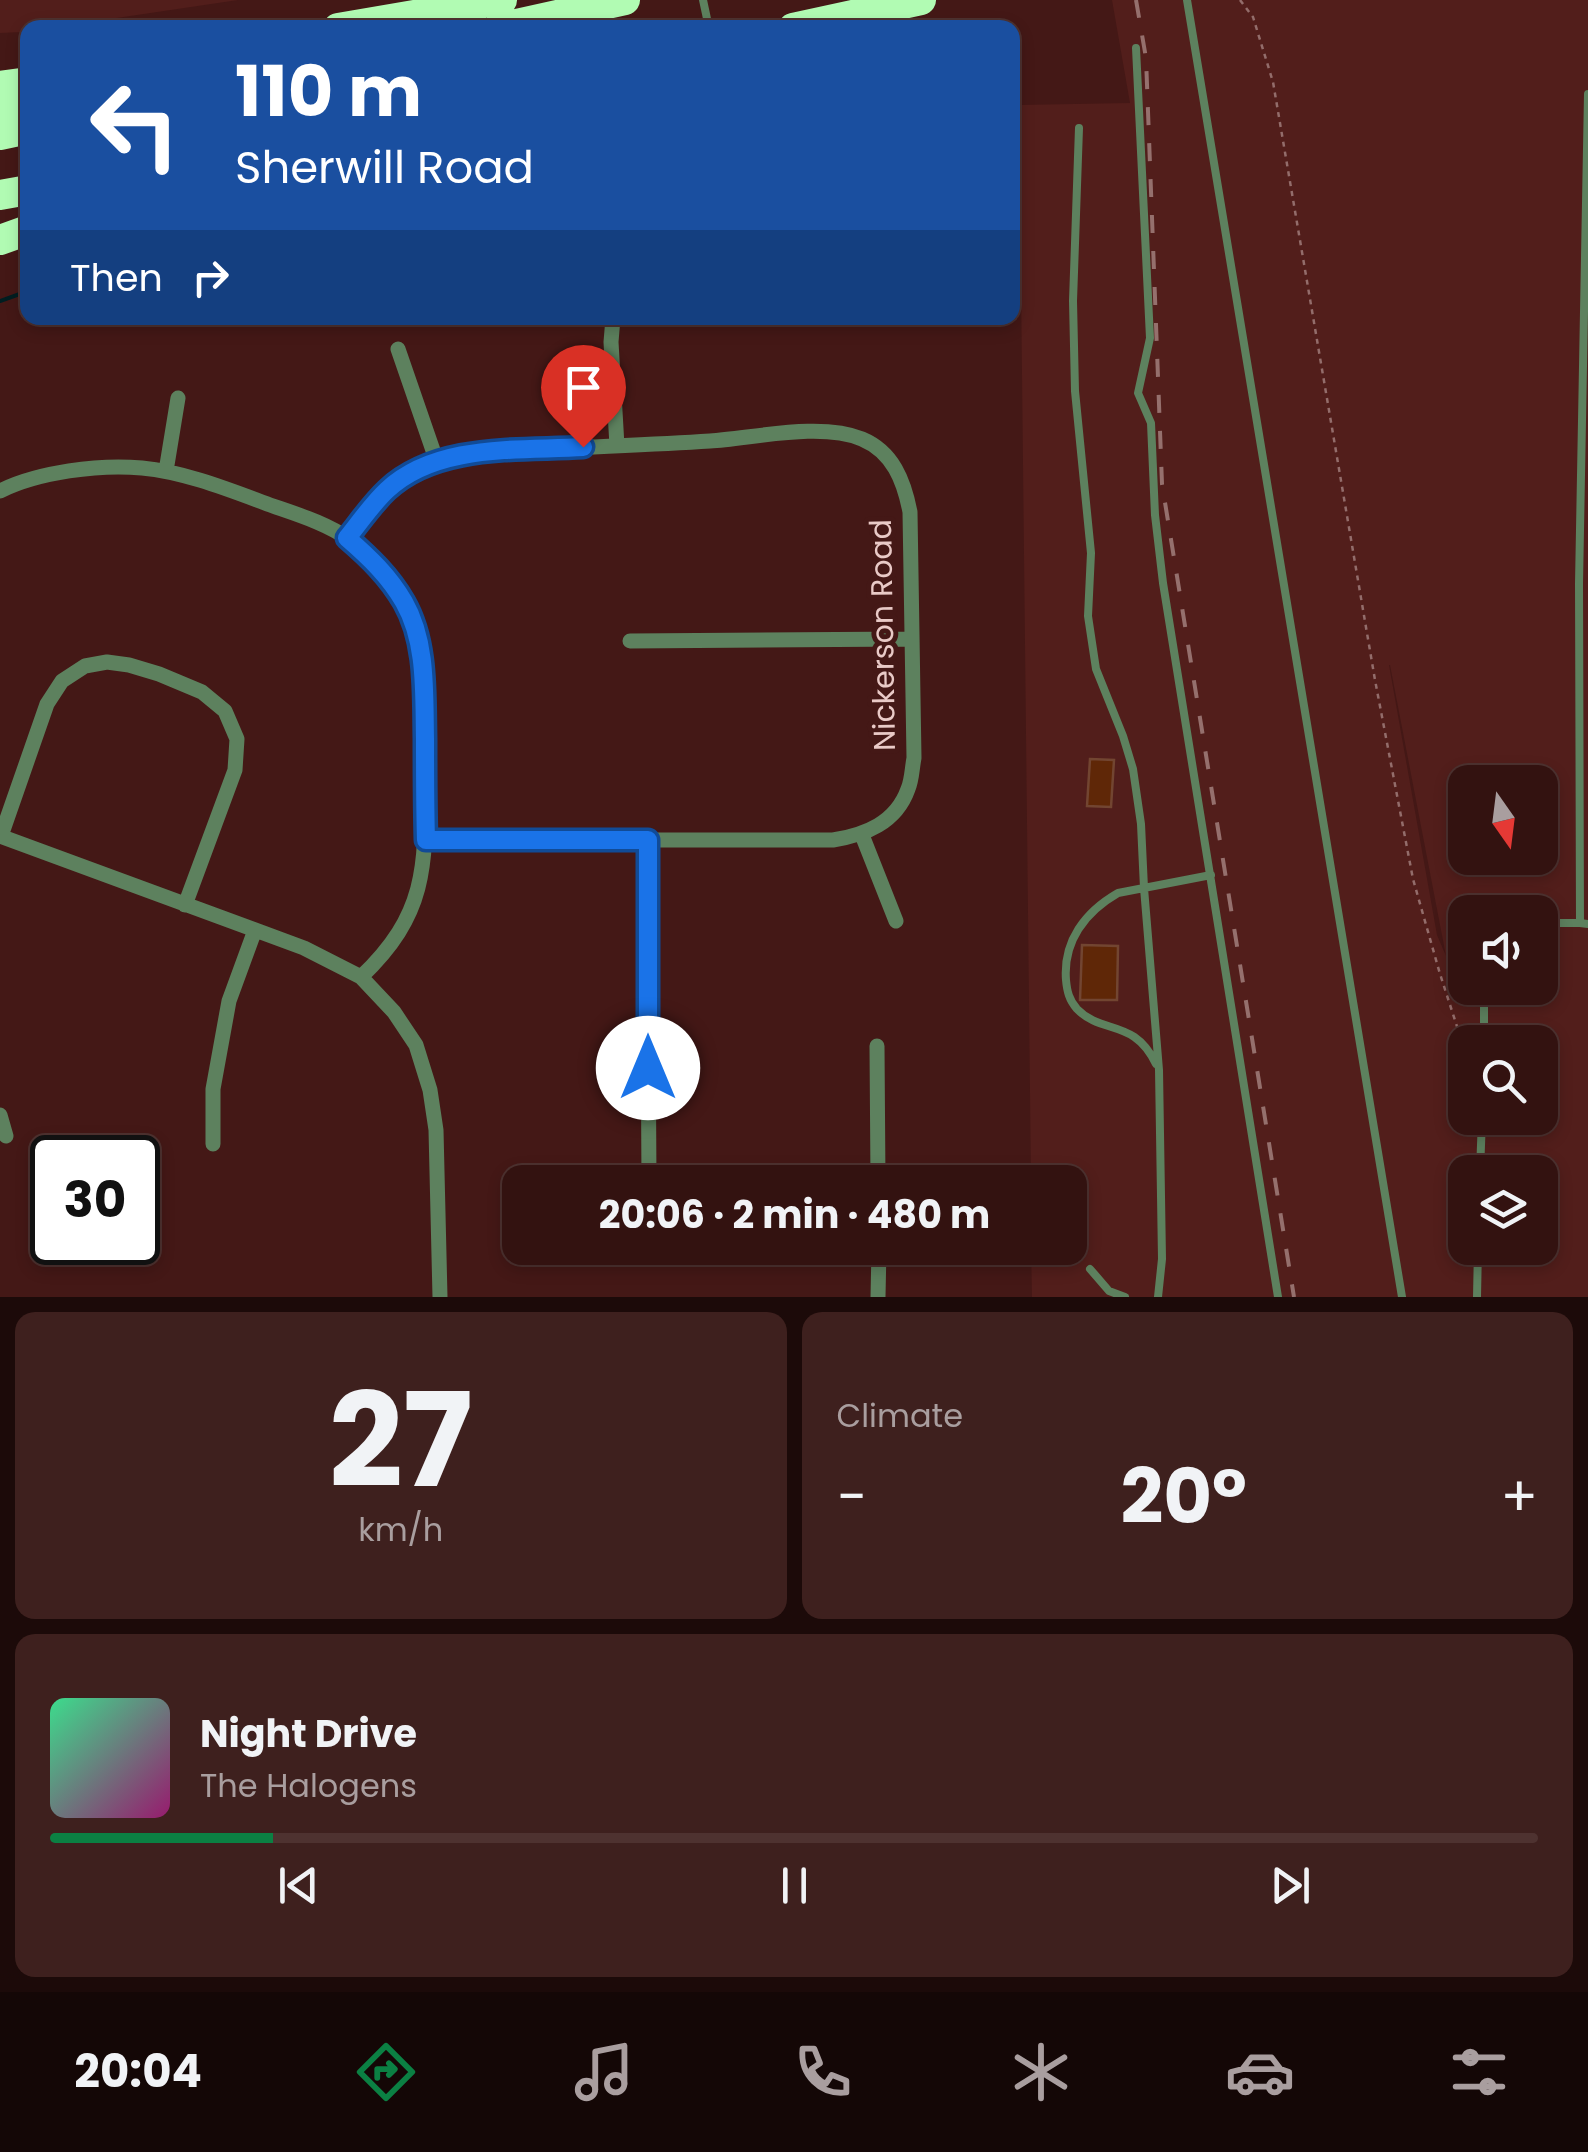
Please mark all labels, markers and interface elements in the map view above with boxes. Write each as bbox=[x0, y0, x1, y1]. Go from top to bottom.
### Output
text: 110 m bbox=[235, 42, 422, 141]
icon: left bbox=[70, 60, 200, 190]
text: Sherwill Road bbox=[235, 136, 534, 199]
icon: right bbox=[183, 250, 238, 305]
text: Then bbox=[70, 251, 163, 304]
pin bbox=[541, 345, 626, 448]
icon: arrive bbox=[556, 360, 611, 415]
street label: Nickerson Road bbox=[859, 519, 906, 751]
north arrow bbox=[1448, 765, 1558, 875]
map controls bbox=[1448, 765, 1558, 1265]
button: sound bbox=[1448, 895, 1558, 1005]
position arrow bbox=[596, 1016, 700, 1120]
button: search bbox=[1448, 1025, 1558, 1135]
speed limit sign: 30 bbox=[30, 1135, 160, 1265]
button: layers bbox=[1448, 1155, 1558, 1265]
text: 20:06 · 2 min · 480 m bbox=[599, 1188, 990, 1241]
text: 27 bbox=[329, 1349, 473, 1532]
text: Climate bbox=[837, 1393, 963, 1438]
text: 20° bbox=[1120, 1444, 1247, 1549]
text: − bbox=[837, 1458, 867, 1535]
text: + bbox=[1500, 1458, 1538, 1535]
text: km/h bbox=[358, 1507, 443, 1552]
text: Night Drive bbox=[200, 1707, 417, 1760]
text: The Halogens bbox=[200, 1763, 417, 1808]
icon: previous bbox=[271, 1858, 326, 1913]
icon: pause bbox=[767, 1858, 822, 1913]
icon: next bbox=[1263, 1858, 1318, 1913]
icon: directions bbox=[351, 2037, 421, 2107]
icon: music bbox=[569, 2037, 639, 2107]
icon: phone bbox=[788, 2037, 858, 2107]
icon: climate bbox=[1006, 2037, 1076, 2107]
icon: car bbox=[1225, 2037, 1295, 2107]
icon: filters bbox=[1444, 2037, 1514, 2107]
text: 20:04 bbox=[74, 2040, 202, 2103]

